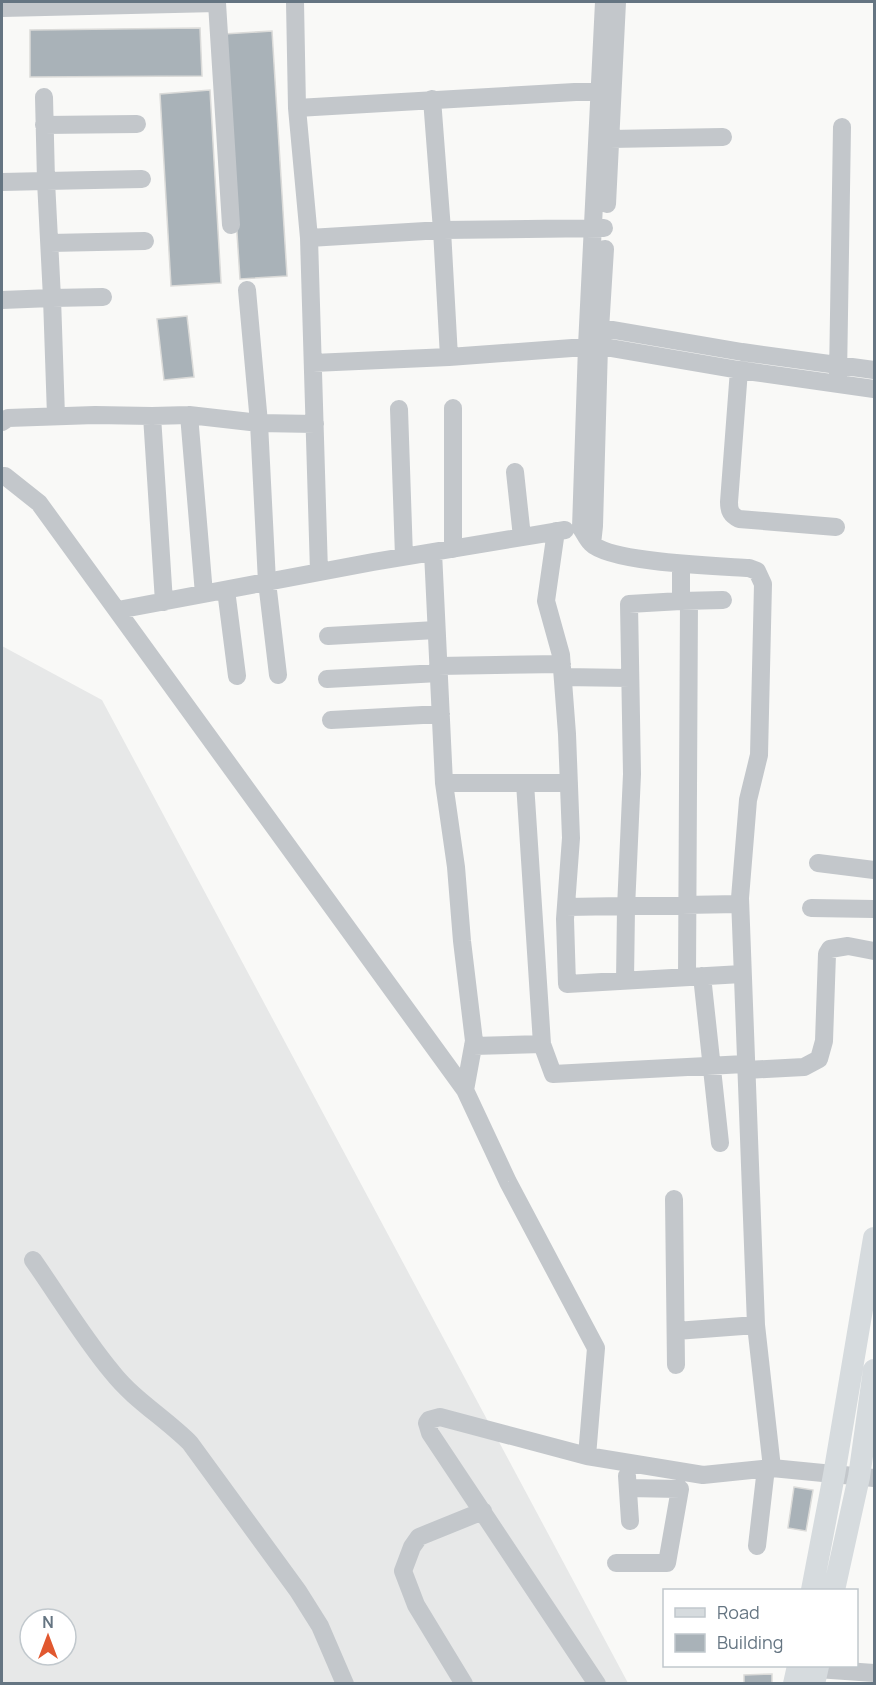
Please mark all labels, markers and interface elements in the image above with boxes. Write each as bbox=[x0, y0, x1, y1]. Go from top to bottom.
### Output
legend bbox=[663, 1589, 858, 1667]
text: Road bbox=[717, 1600, 760, 1624]
north arrow bbox=[18, 1607, 78, 1667]
text: N bbox=[42, 1611, 54, 1633]
text: Building bbox=[717, 1630, 783, 1654]

